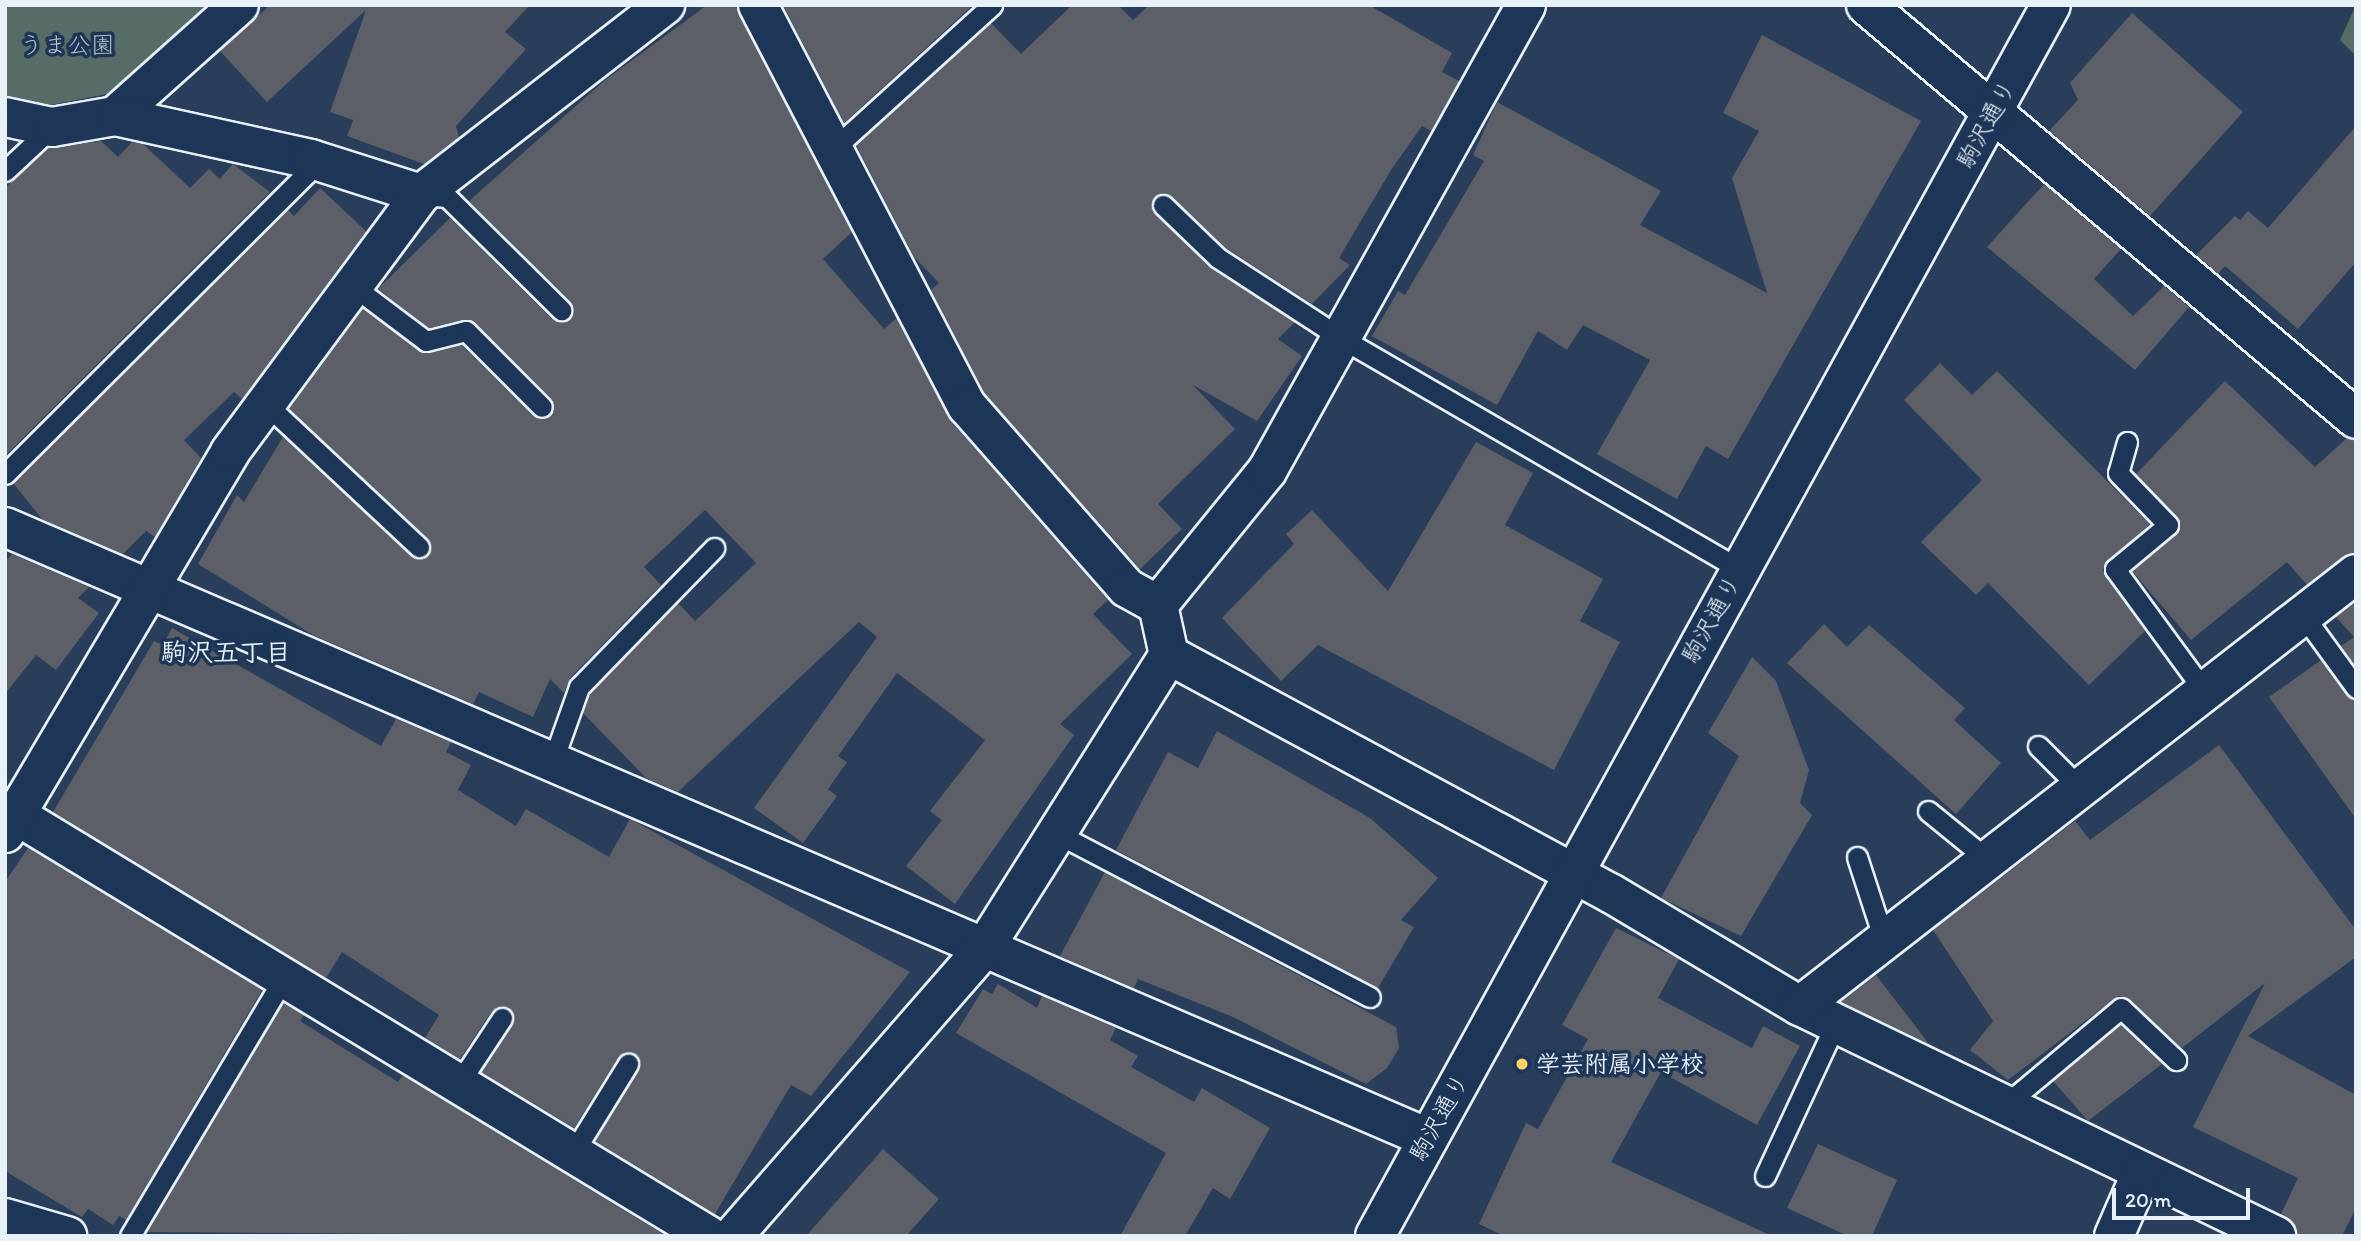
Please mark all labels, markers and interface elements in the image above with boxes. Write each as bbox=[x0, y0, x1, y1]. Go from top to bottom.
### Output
park label: うま公園 bbox=[19, 31, 115, 59]
street label: 駒沢通り bbox=[1950, 75, 2022, 173]
street label: 駒沢通り bbox=[1675, 570, 1747, 668]
district label: 駒沢五丁目 bbox=[161, 637, 291, 669]
place label: 学芸附属小学校 bbox=[1536, 1050, 1704, 1078]
marker: 学芸附属小学校 bbox=[1514, 1056, 1530, 1072]
street label: 駒沢通り bbox=[1403, 1068, 1475, 1166]
scale bar bbox=[2116, 1174, 2254, 1218]
text: 20 m bbox=[2125, 1187, 2171, 1212]

